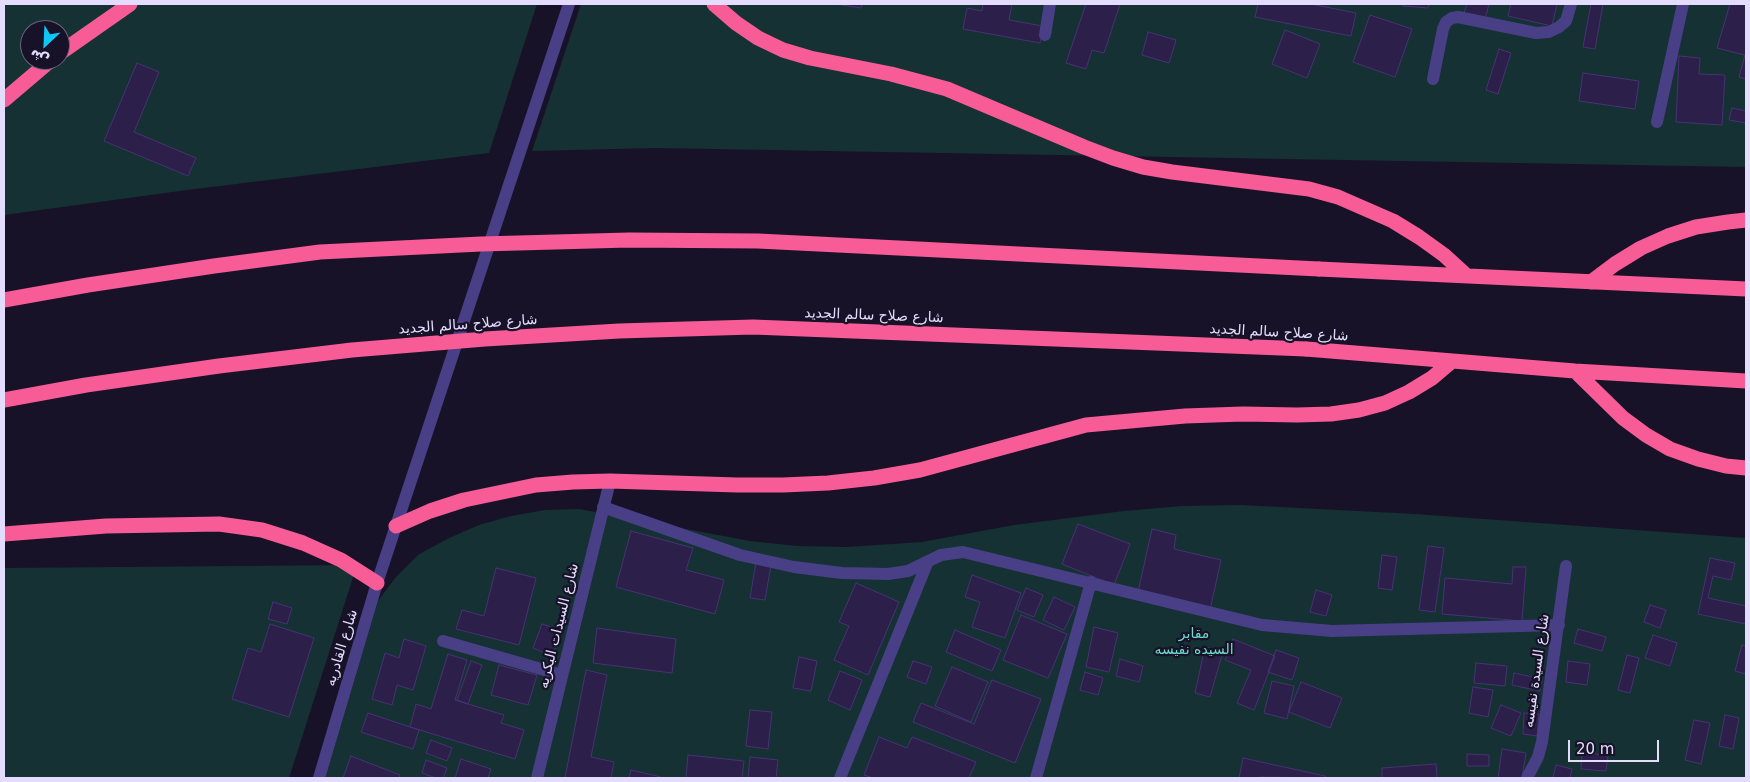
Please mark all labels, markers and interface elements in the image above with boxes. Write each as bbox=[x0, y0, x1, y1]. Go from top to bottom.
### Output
north arrow bbox=[20, 20, 70, 70]
text: ش bbox=[27, 46, 51, 69]
street label: شارع صلاح سالم الجديد bbox=[804, 305, 944, 327]
street label: شارع صلاح سالم الجديد bbox=[398, 312, 538, 338]
street label: شارع صلاح سالم الجديد bbox=[1209, 321, 1349, 345]
street label: شارع السيدات البكريه bbox=[535, 562, 583, 690]
street label: شارع القادريه bbox=[322, 608, 362, 688]
street label: شارع السيدة نفيسه bbox=[1521, 613, 1553, 729]
park label: مقابر السيده نفيسه bbox=[1154, 626, 1234, 658]
scale bar bbox=[1570, 730, 1661, 762]
text: 20 m bbox=[1576, 740, 1614, 758]

